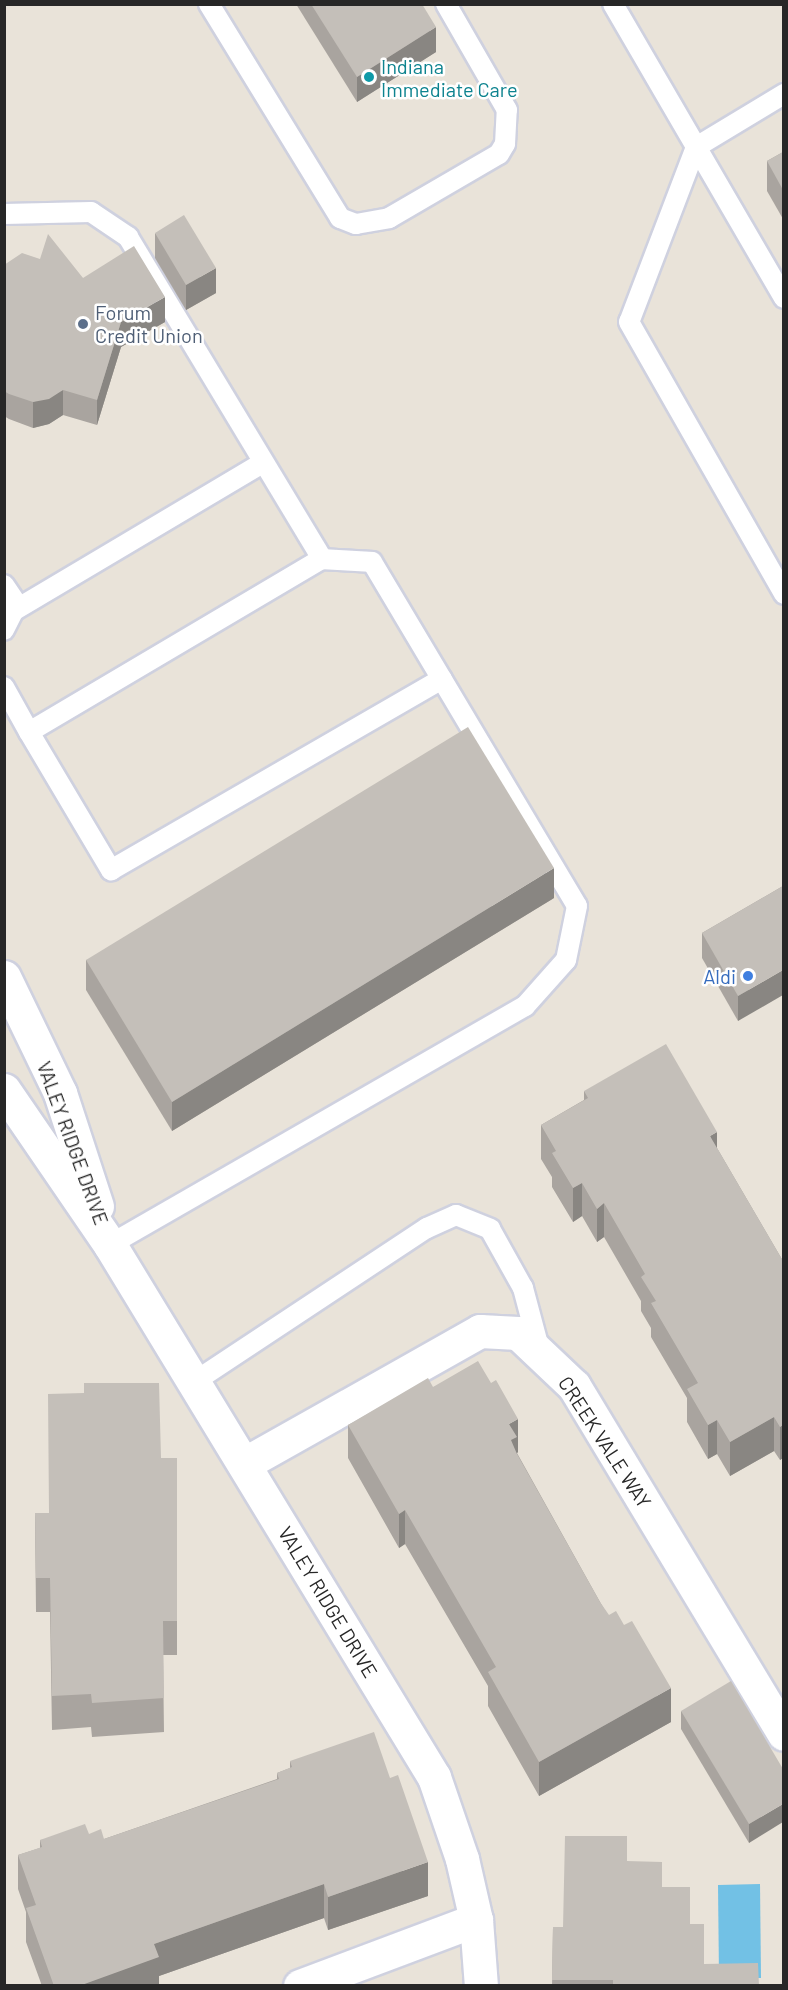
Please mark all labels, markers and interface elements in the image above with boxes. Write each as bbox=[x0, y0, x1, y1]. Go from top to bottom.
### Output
place label: Indiana Immediate Care bbox=[381, 54, 518, 101]
marker: Indiana Immediate Care bbox=[362, 70, 376, 84]
place label: Forum Credit Union bbox=[95, 300, 203, 347]
marker: Forum Credit Union bbox=[76, 317, 90, 331]
place label: Aldi bbox=[703, 964, 736, 988]
marker: Aldi bbox=[741, 969, 755, 983]
street label: VALEY RIDGE DRIVE bbox=[32, 1058, 114, 1228]
street label: CREEK VALE WAY bbox=[554, 1372, 656, 1512]
street label: VALEY RIDGE DRIVE bbox=[273, 1522, 383, 1682]

